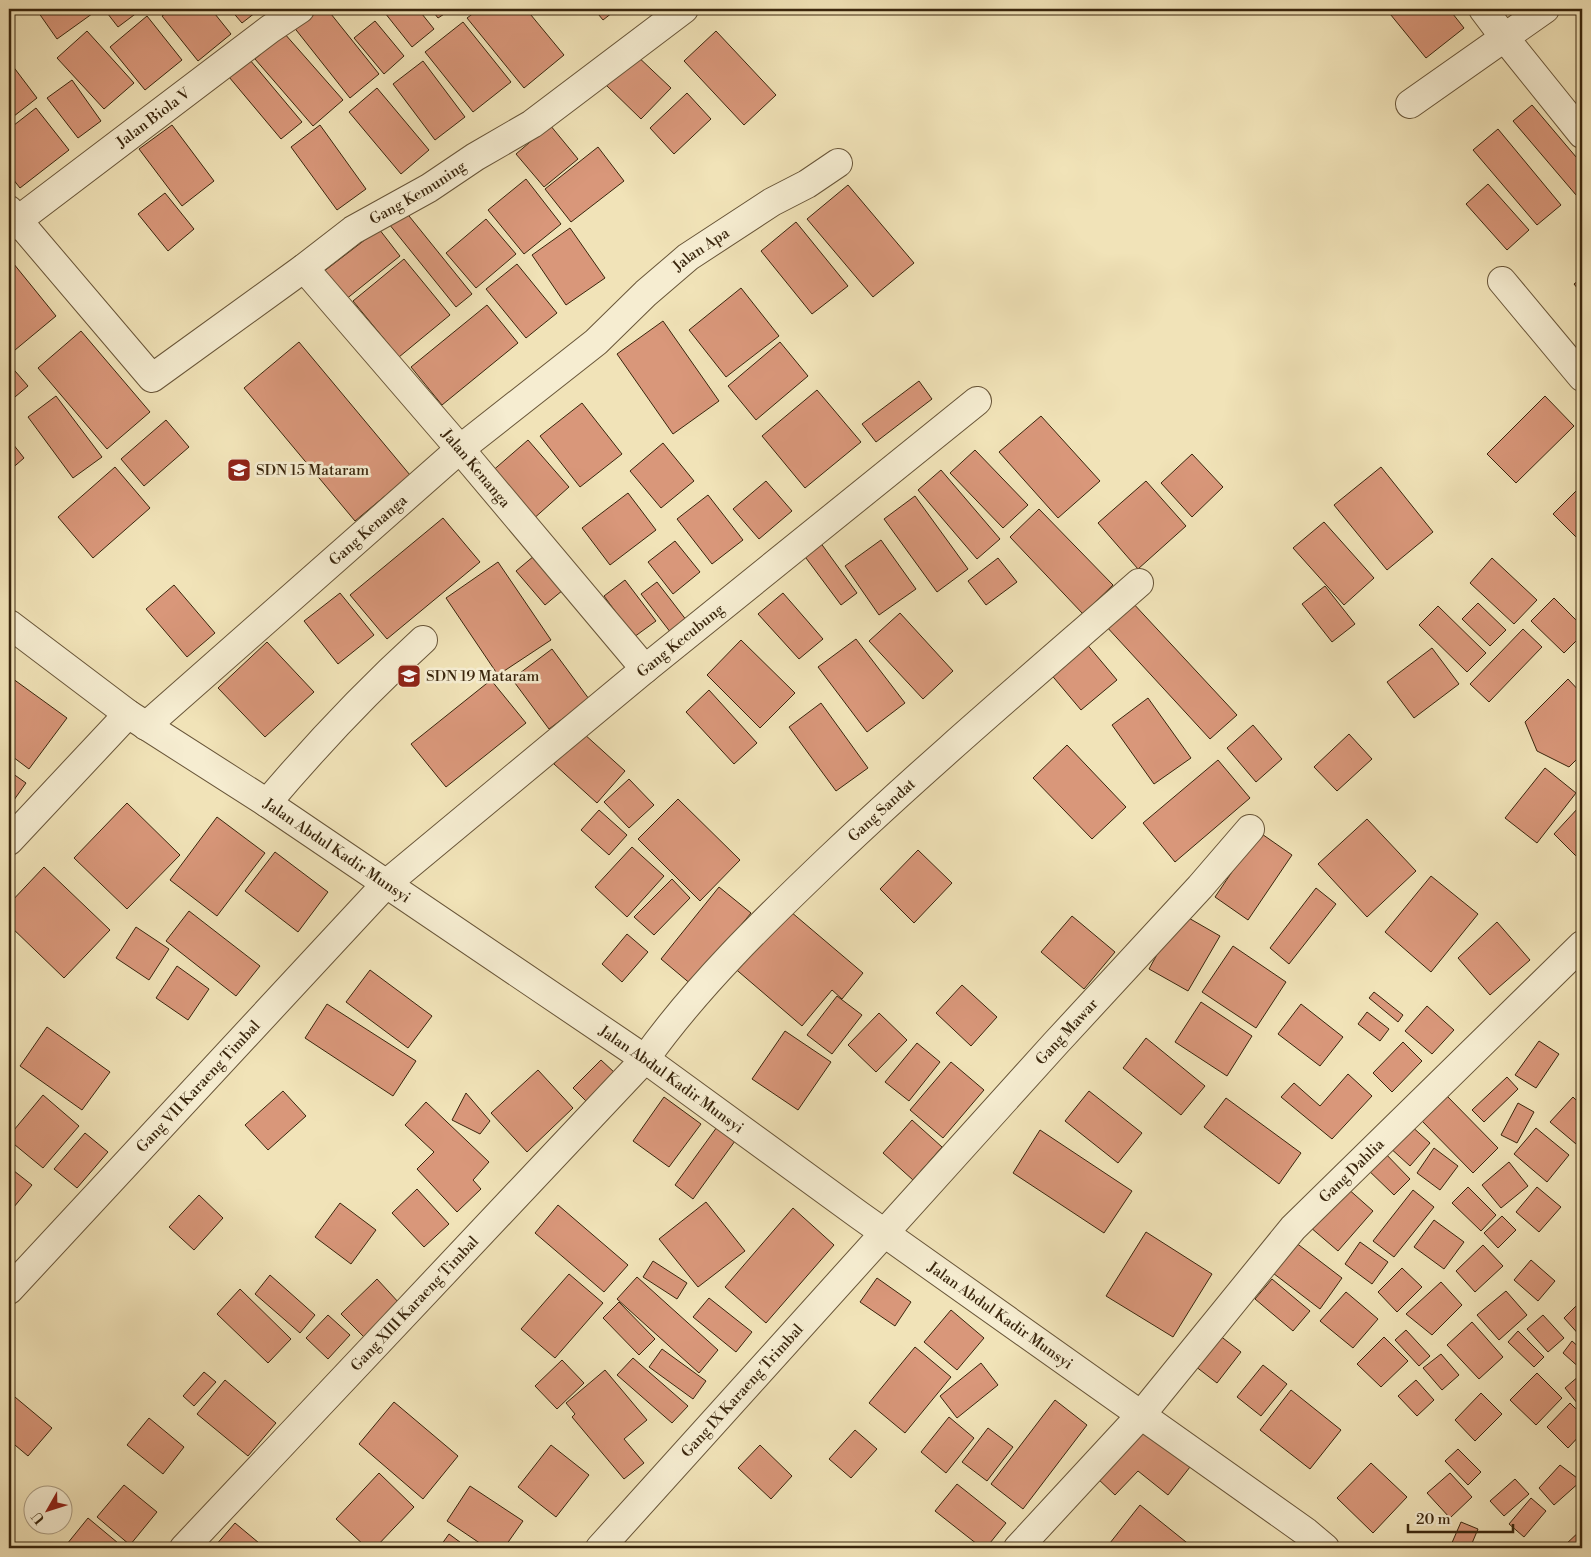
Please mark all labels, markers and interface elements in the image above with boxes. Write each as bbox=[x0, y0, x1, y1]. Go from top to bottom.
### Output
street label: Jalan Biola V bbox=[112, 83, 194, 152]
street label: Gang Kemuning bbox=[366, 156, 470, 229]
street label: Jalan Apa bbox=[668, 223, 733, 276]
street label: Jalan Kenanga bbox=[437, 424, 515, 512]
school or university icon: SDN 15 Mataram bbox=[226, 457, 252, 483]
place label: SDN 15 Mataram bbox=[256, 461, 369, 480]
street label: Gang Kenanga bbox=[325, 490, 411, 570]
street label: Gang Kecubung bbox=[633, 599, 728, 682]
school or university icon: SDN 19 Mataram bbox=[396, 663, 422, 689]
place label: SDN 19 Mataram bbox=[426, 667, 539, 686]
street label: Gang Sandat bbox=[844, 774, 920, 846]
street label: Jalan Abdul Kadir Munsyi bbox=[259, 793, 414, 907]
street label: Gang Mawar bbox=[1031, 994, 1102, 1069]
street label: Gang VII Karaeng Timbal bbox=[132, 1016, 264, 1156]
street label: Jalan Abdul Kadir Munsyi bbox=[595, 1021, 748, 1137]
street label: Gang Dahlia bbox=[1315, 1134, 1388, 1207]
street label: Gang XIII Karaeng Timbal bbox=[346, 1232, 483, 1375]
street label: Jalan Abdul Kadir Munsyi bbox=[923, 1257, 1077, 1373]
street label: Gang IX Karaeng Trimbal bbox=[677, 1320, 808, 1461]
north arrow bbox=[22, 1484, 72, 1534]
scale bar bbox=[1408, 1502, 1514, 1534]
text: U bbox=[28, 1508, 49, 1527]
text: 20 m bbox=[1416, 1510, 1451, 1529]

